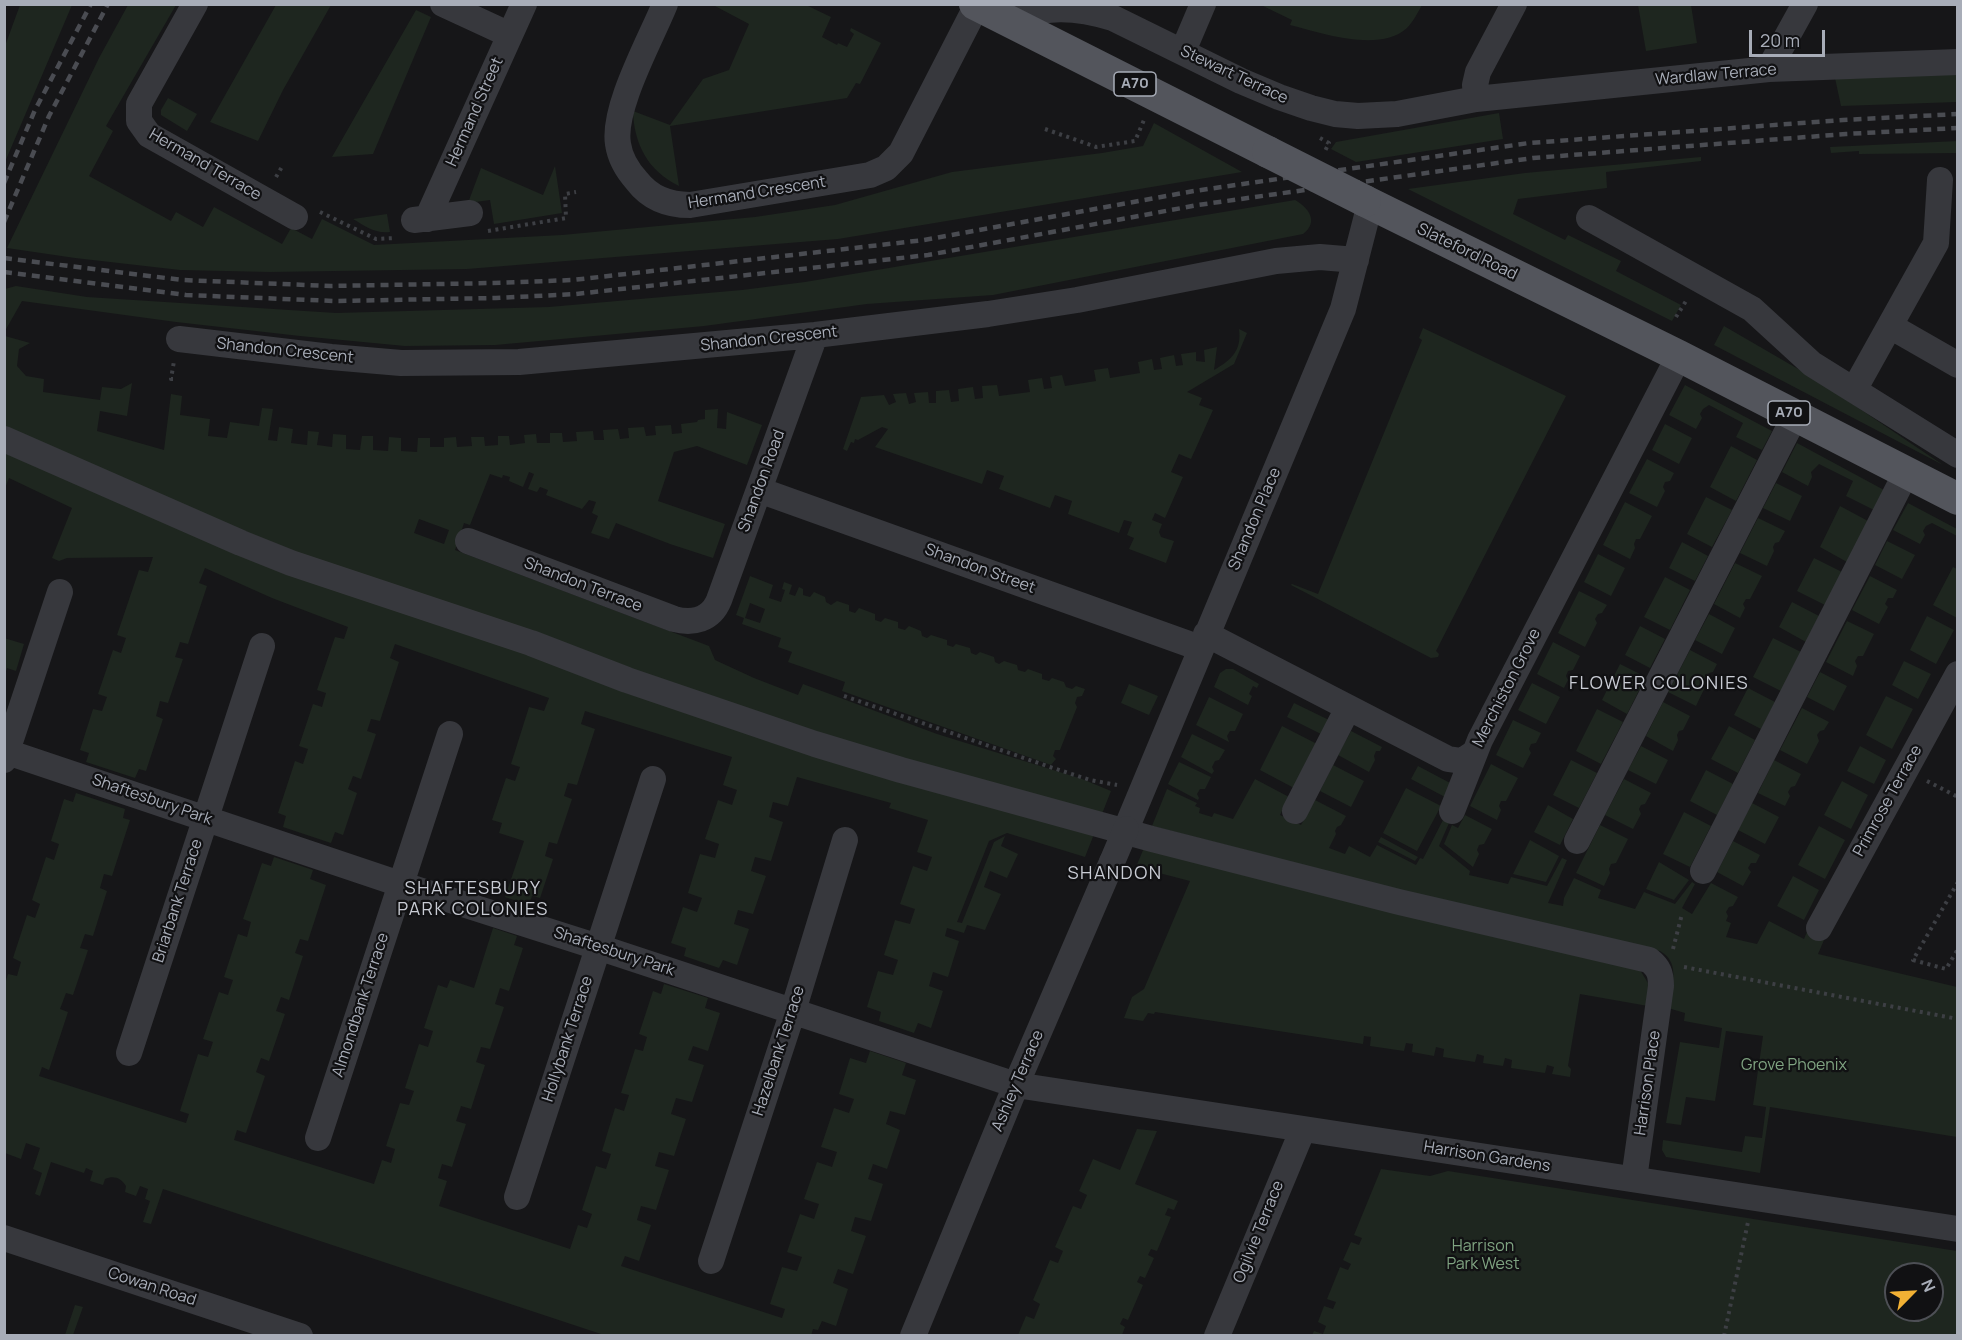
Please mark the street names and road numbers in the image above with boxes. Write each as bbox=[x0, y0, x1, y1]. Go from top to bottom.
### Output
street label: Stewart Terrace bbox=[1177, 42, 1291, 108]
street label: Hermand Street bbox=[442, 54, 508, 170]
street label: Wardlaw Terrace bbox=[1655, 60, 1777, 90]
road number: A70 bbox=[1114, 72, 1156, 96]
street label: Hermand Terrace bbox=[145, 125, 265, 205]
street label: Hermand Crescent bbox=[687, 173, 827, 213]
street label: Slateford Road bbox=[1414, 219, 1520, 285]
street label: Shandon Crescent bbox=[699, 322, 839, 356]
street label: Shandon Crescent bbox=[215, 334, 355, 368]
road number: A70 bbox=[1768, 401, 1810, 425]
street label: Shandon Road bbox=[735, 427, 789, 535]
street label: Shandon Place bbox=[1225, 465, 1285, 573]
street label: Shandon Street bbox=[922, 540, 1038, 598]
street label: Shandon Terrace bbox=[521, 554, 645, 616]
street label: Merchiston Grove bbox=[1469, 626, 1545, 750]
street label: Primrose Terrace bbox=[1849, 742, 1927, 860]
street label: Shaftesbury Park bbox=[89, 770, 215, 830]
street label: Briarbank Terrace bbox=[149, 837, 207, 965]
street label: Shaftesbury Park bbox=[551, 923, 677, 981]
street label: Almondbank Terrace bbox=[329, 930, 393, 1080]
street label: Hollybank Terrace bbox=[539, 974, 597, 1104]
street label: Hazelbank Terrace bbox=[749, 984, 809, 1118]
street label: Ashley Terrace bbox=[988, 1027, 1048, 1135]
street label: Harrison Place bbox=[1631, 1029, 1665, 1137]
street label: Harrison Gardens bbox=[1422, 1138, 1552, 1176]
street label: Ogilvie Terrace bbox=[1230, 1178, 1288, 1286]
street label: Cowan Road bbox=[105, 1264, 199, 1310]

